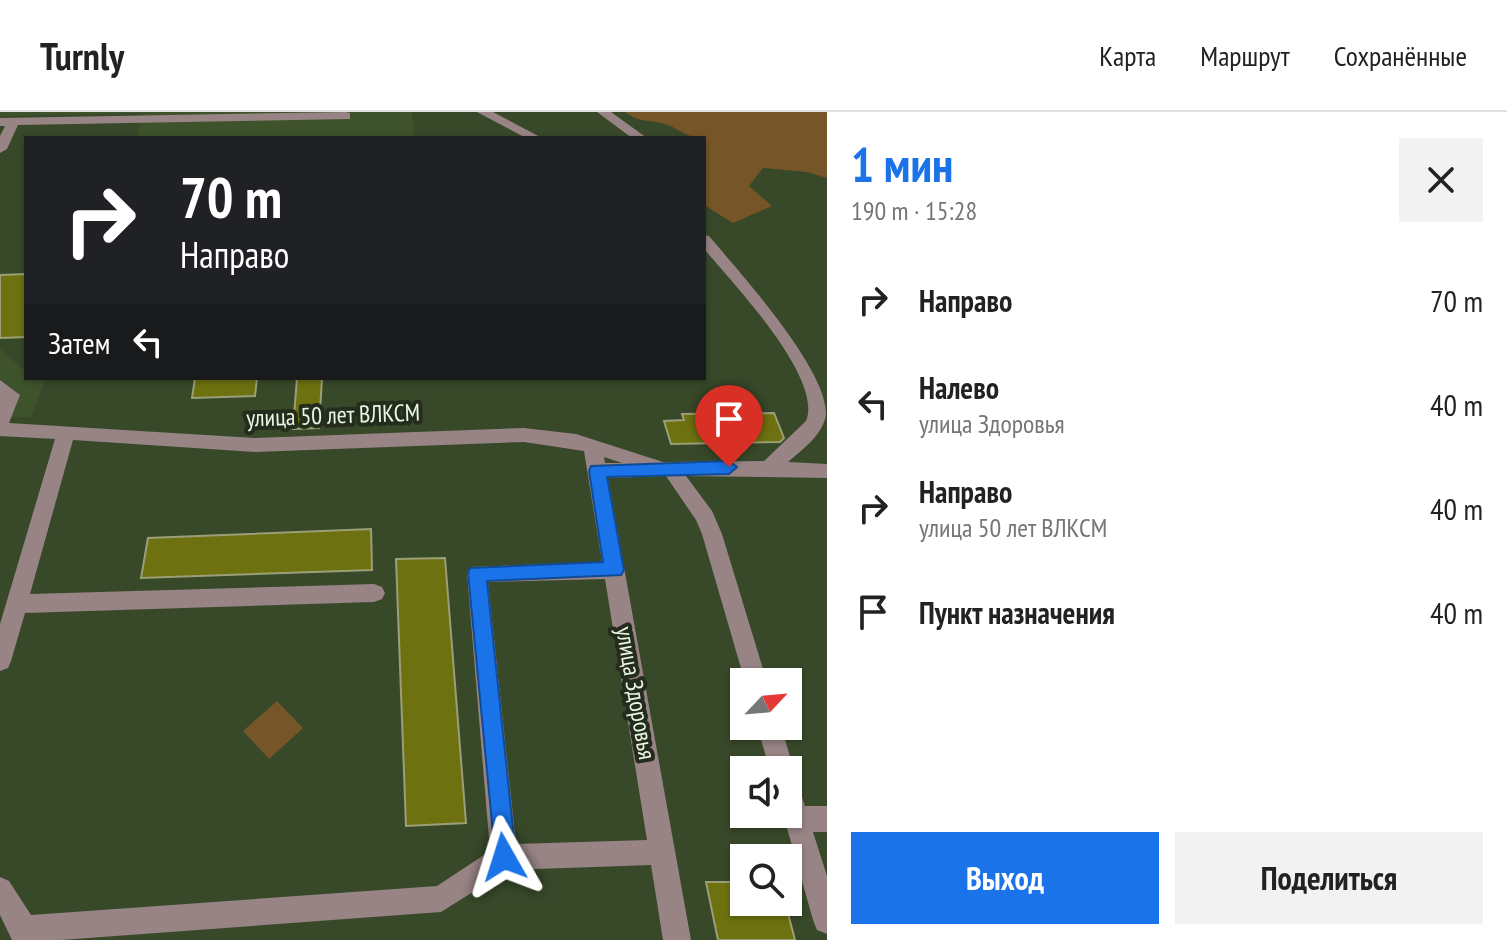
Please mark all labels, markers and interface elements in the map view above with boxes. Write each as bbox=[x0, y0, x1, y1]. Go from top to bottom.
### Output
text: Turnly bbox=[40, 31, 124, 80]
text: Карта bbox=[1099, 37, 1156, 74]
text: Маршрут bbox=[1200, 37, 1290, 74]
text: Сохранённые bbox=[1334, 37, 1467, 74]
text: 1 мин bbox=[851, 133, 953, 195]
button: close bbox=[1399, 138, 1483, 222]
text: 70 m bbox=[180, 161, 282, 233]
icon: right bbox=[48, 168, 152, 272]
text: 190 m · 15:28 bbox=[851, 194, 977, 227]
text: Направо bbox=[180, 231, 289, 278]
icon: right bbox=[851, 278, 895, 322]
text: Направо bbox=[919, 281, 1012, 320]
text: 70 m bbox=[1430, 281, 1483, 320]
icon: left bbox=[126, 320, 170, 364]
text: Затем bbox=[48, 323, 110, 362]
text: Налево bbox=[919, 368, 999, 407]
icon: left bbox=[851, 382, 895, 426]
pin bbox=[695, 385, 763, 467]
text: 40 m bbox=[1430, 385, 1483, 424]
street label: улица 50 лет ВЛКСМ bbox=[246, 396, 420, 434]
icon: arrive bbox=[707, 397, 751, 441]
text: улица Здоровья bbox=[919, 407, 1065, 440]
text: Направо bbox=[919, 472, 1012, 511]
icon: right bbox=[851, 486, 895, 530]
text: 40 m bbox=[1430, 489, 1483, 528]
text: улица 50 лет ВЛКСМ bbox=[919, 511, 1107, 544]
icon: arrive bbox=[851, 590, 895, 634]
text: Пункт назначения bbox=[919, 593, 1115, 632]
text: 40 m bbox=[1430, 593, 1483, 632]
street label: улица Здоровья bbox=[609, 624, 663, 762]
north arrow bbox=[730, 668, 802, 740]
map controls bbox=[730, 668, 802, 916]
button: sound bbox=[730, 756, 802, 828]
position arrow bbox=[462, 815, 546, 899]
button: Выход bbox=[851, 832, 1159, 924]
button: Поделиться bbox=[1175, 832, 1483, 924]
button: search bbox=[730, 844, 802, 916]

